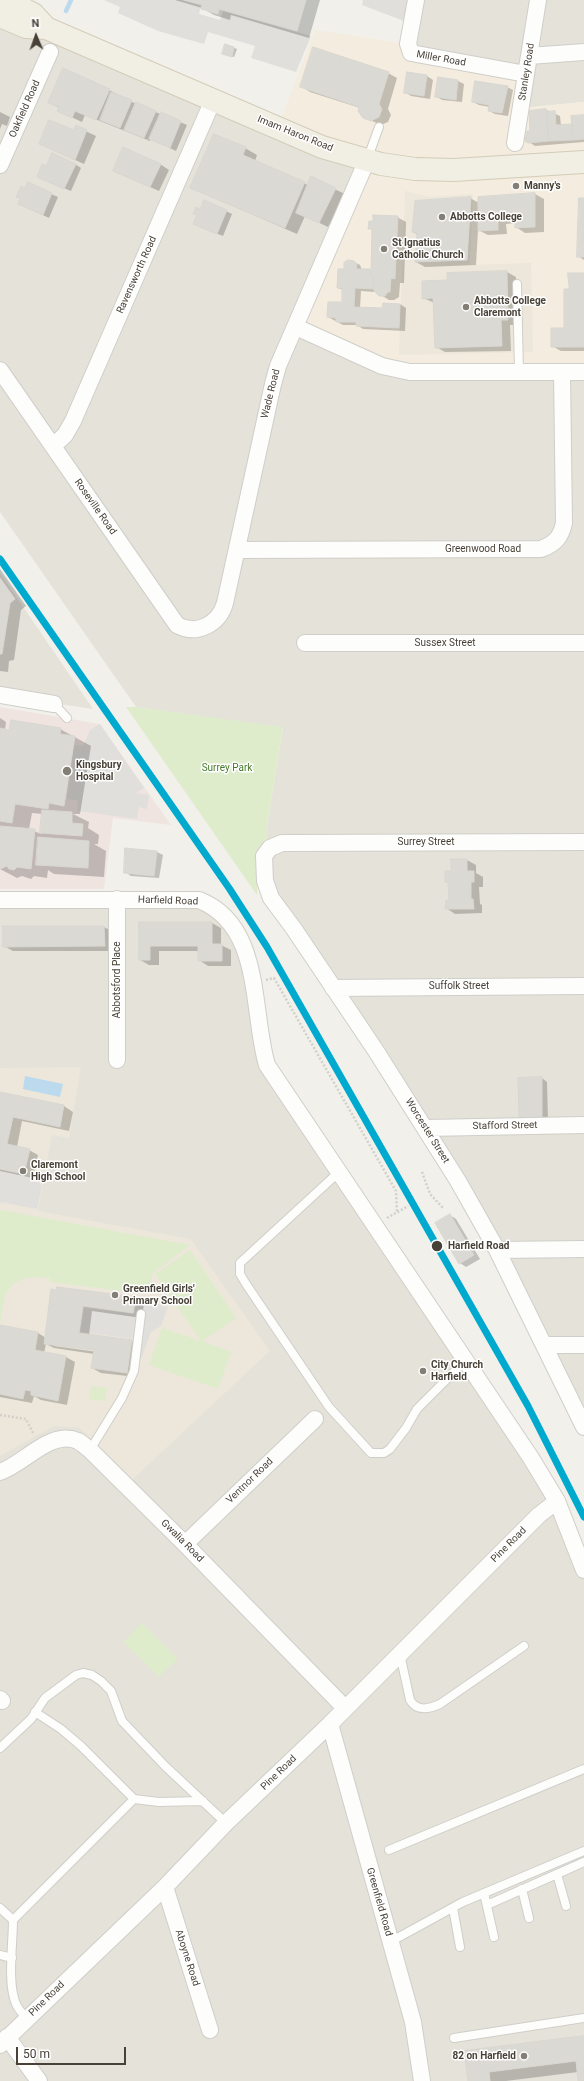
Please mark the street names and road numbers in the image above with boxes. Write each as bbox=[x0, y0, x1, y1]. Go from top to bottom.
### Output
street label: Stanley Road bbox=[517, 42, 537, 102]
street label: Miller Road bbox=[415, 49, 467, 69]
street label: Oakfield Road bbox=[7, 78, 43, 140]
street label: Imam Haron Road bbox=[255, 113, 335, 155]
street label: Ravensworth Road bbox=[115, 234, 159, 316]
street label: Wade Road bbox=[259, 368, 283, 420]
street label: Roseville Road bbox=[71, 477, 119, 537]
street label: Greenwood Road bbox=[445, 543, 521, 555]
street label: Sussex Street bbox=[415, 637, 475, 649]
street label: Surrey Street bbox=[398, 836, 454, 848]
street label: Harfield Road bbox=[138, 894, 198, 908]
street label: Abbotsford Place bbox=[111, 941, 123, 1019]
street label: Suffolk Street bbox=[429, 980, 489, 992]
street label: Worcester Street bbox=[402, 1096, 452, 1166]
street label: Stafford Street bbox=[472, 1119, 538, 1133]
street label: Ventnor Road bbox=[224, 1456, 276, 1506]
street label: Gwalia Road bbox=[158, 1517, 206, 1565]
street label: Pine Road bbox=[489, 1525, 529, 1565]
street label: Pine Road bbox=[259, 1753, 299, 1793]
street label: Greenfield Road bbox=[364, 1866, 394, 1938]
street label: Aboyne Road bbox=[172, 1928, 202, 1988]
street label: Pine Road bbox=[27, 1979, 67, 2019]

